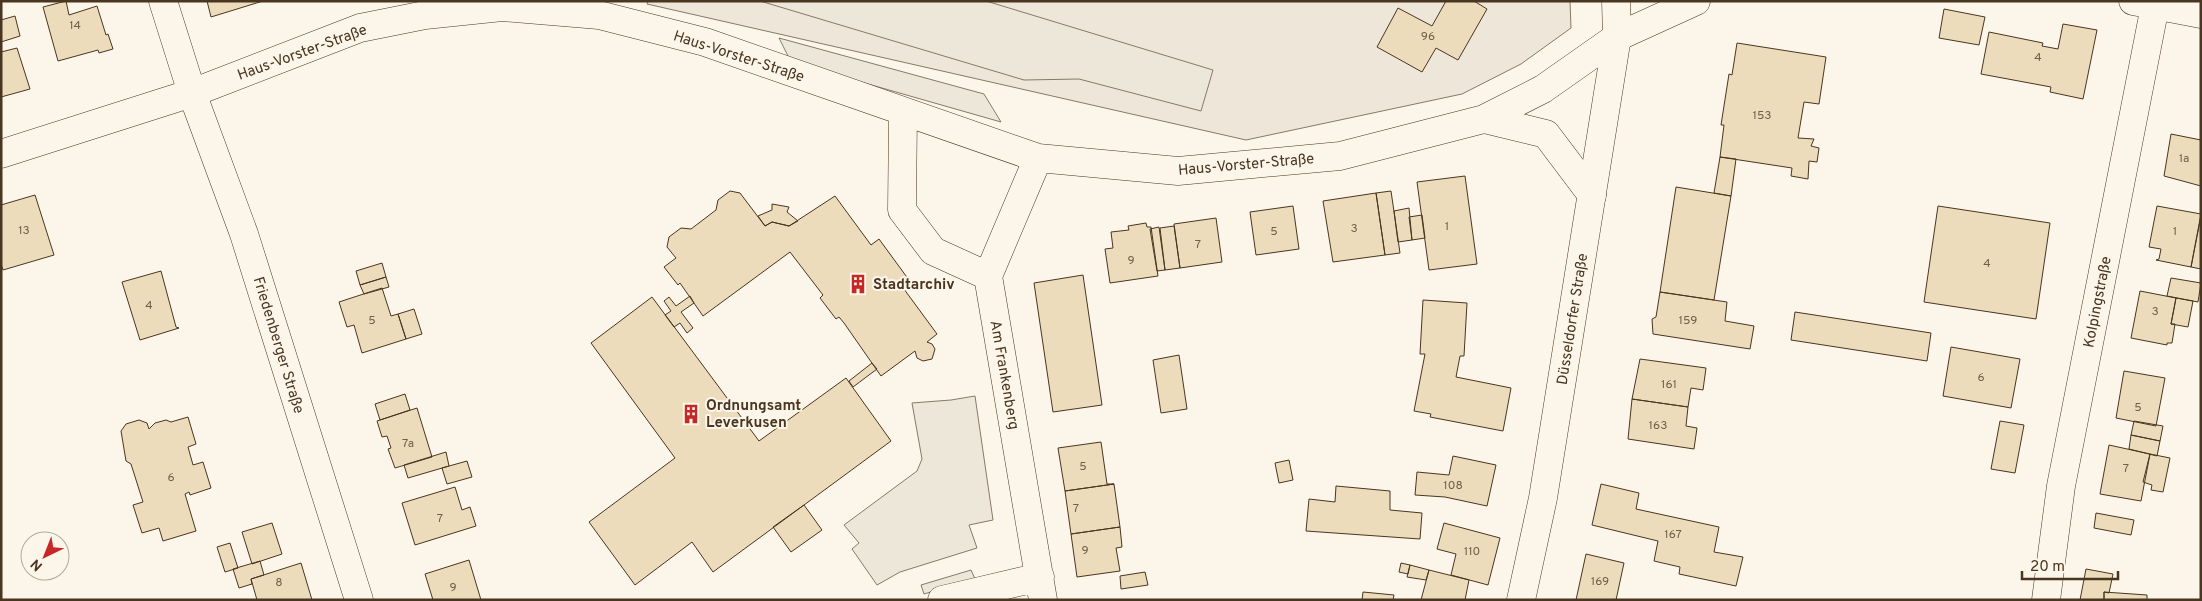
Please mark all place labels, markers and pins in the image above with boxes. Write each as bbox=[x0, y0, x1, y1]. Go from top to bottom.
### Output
building icon: Stadtarchiv bbox=[847, 273, 869, 295]
place label: Stadtarchiv bbox=[873, 276, 955, 295]
place label: Ordnungsamt Leverkusen bbox=[706, 397, 801, 433]
building icon: Ordnungsamt Leverkusen bbox=[680, 403, 702, 425]

